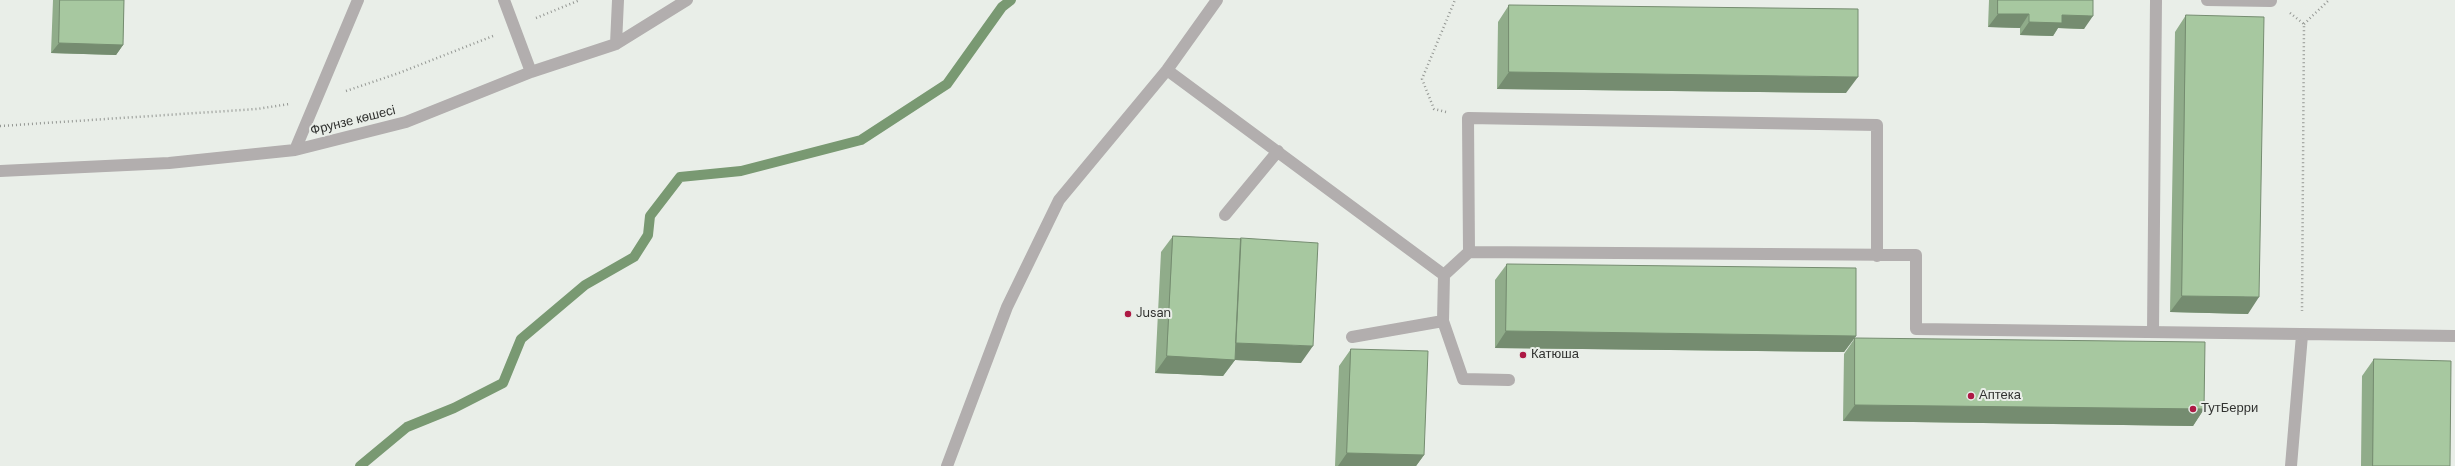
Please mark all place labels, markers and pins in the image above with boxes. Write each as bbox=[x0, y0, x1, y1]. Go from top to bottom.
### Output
place label: Jusan bbox=[1136, 306, 1171, 322]
marker: Jusan bbox=[1123, 309, 1133, 319]
place label: Катюша bbox=[1531, 347, 1579, 363]
marker: Катюша bbox=[1518, 350, 1528, 360]
place label: Аптека bbox=[1979, 388, 2021, 404]
marker: Аптека bbox=[1966, 391, 1976, 401]
place label: ТутБерри bbox=[2201, 401, 2258, 417]
marker: ТутБерри bbox=[2188, 404, 2198, 414]

